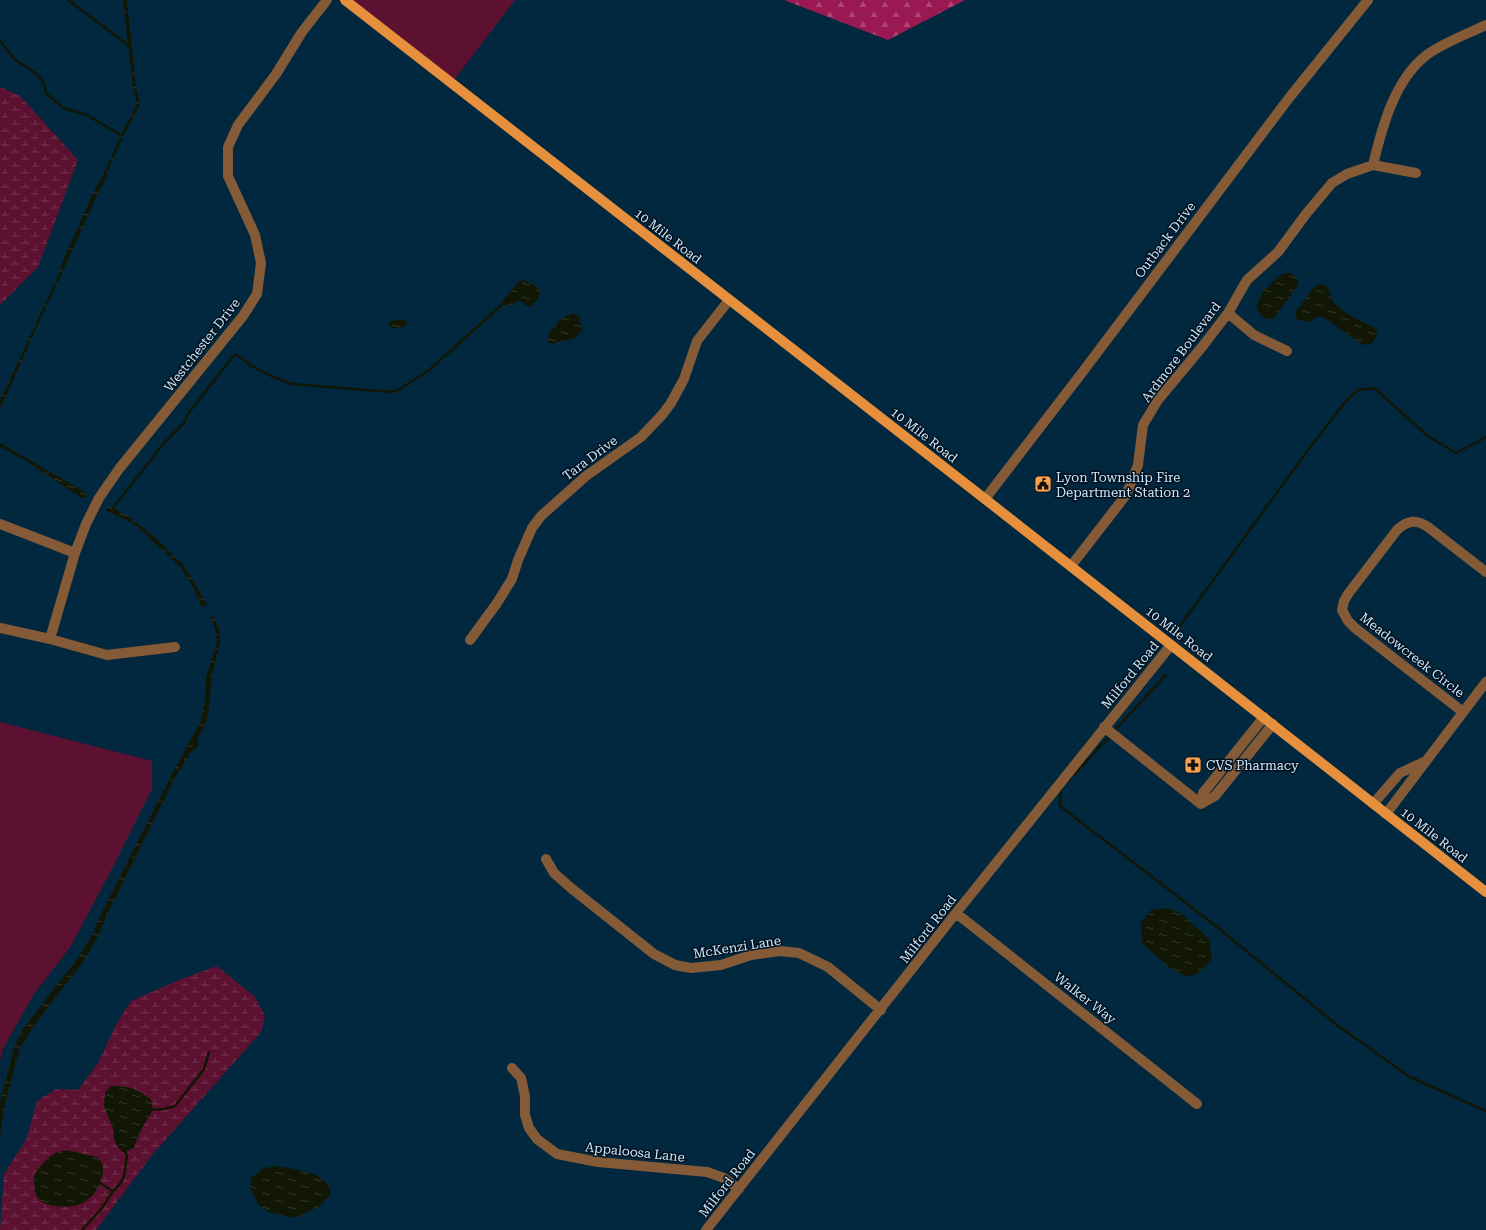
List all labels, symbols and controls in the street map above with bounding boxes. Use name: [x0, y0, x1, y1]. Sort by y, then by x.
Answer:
street label: Outback Drive: [1132, 199, 1198, 281]
street label: 10 Mile Road: [632, 205, 705, 267]
street label: Westchester Drive: [161, 295, 243, 395]
street label: Ardmore Boulevard: [1138, 298, 1224, 405]
street label: 10 Mile Road: [888, 404, 961, 466]
street label: Tara Drive: [560, 433, 620, 483]
place label: Lyon Township Fire Department Station 2: [1056, 470, 1190, 500]
public building icon: Lyon Township Fire Department Station 2: [1033, 474, 1053, 494]
street label: 10 Mile Road: [1143, 603, 1216, 665]
street label: Meadowcreek Circle: [1357, 610, 1467, 700]
street label: Milford Road: [1098, 638, 1162, 712]
pharmacy icon: CVS Pharmacy: [1183, 755, 1203, 775]
place label: CVS Pharmacy: [1206, 758, 1299, 773]
street label: 10 Mile Road: [1398, 804, 1471, 866]
street label: Milford Road: [897, 891, 960, 966]
street label: McKenzi Lane: [692, 933, 782, 961]
street label: Walker Way: [1051, 969, 1119, 1027]
street label: Appaloosa Lane: [584, 1139, 686, 1165]
street label: Milford Road: [696, 1145, 759, 1220]

